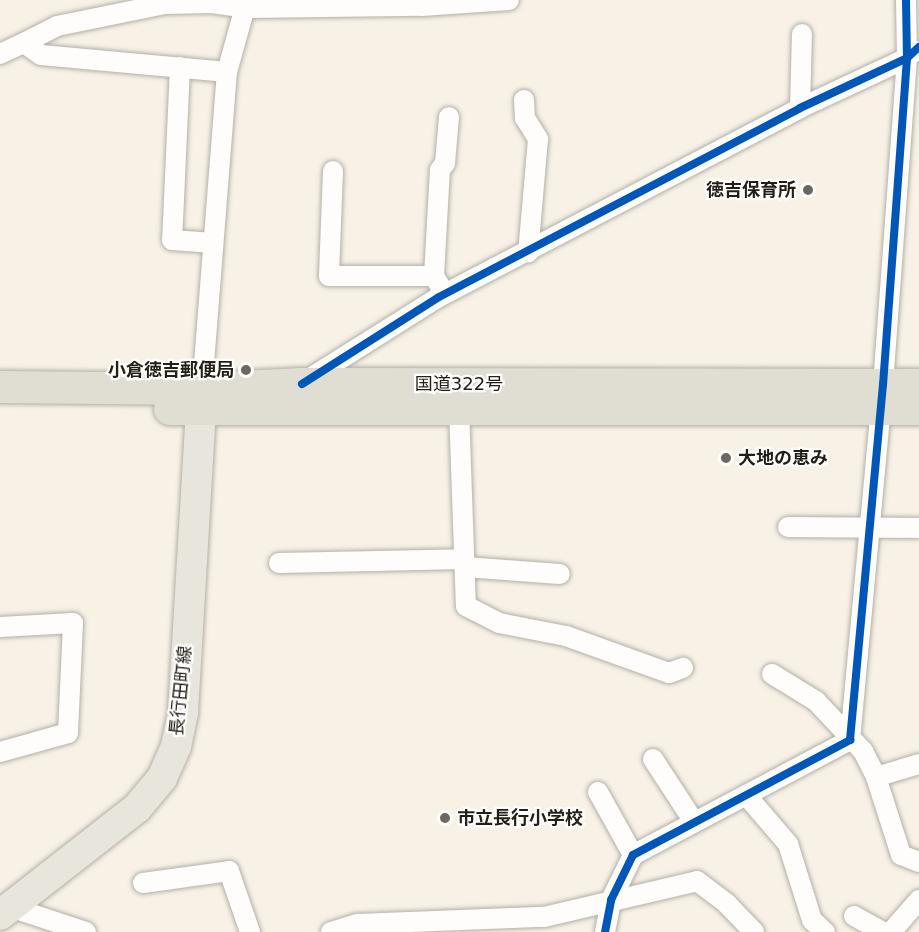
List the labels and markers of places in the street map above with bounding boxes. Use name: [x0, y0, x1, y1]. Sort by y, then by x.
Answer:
place label: 徳吉保育所: [706, 179, 796, 201]
marker: 徳吉保育所: [801, 183, 815, 197]
place label: 小倉徳吉郵便局: [108, 359, 234, 381]
marker: 小倉徳吉郵便局: [239, 363, 253, 377]
place label: 大地の恵み: [738, 447, 828, 469]
marker: 大地の恵み: [719, 451, 733, 465]
place label: 市立長行小学校: [457, 807, 583, 829]
marker: 市立長行小学校: [438, 811, 452, 825]

